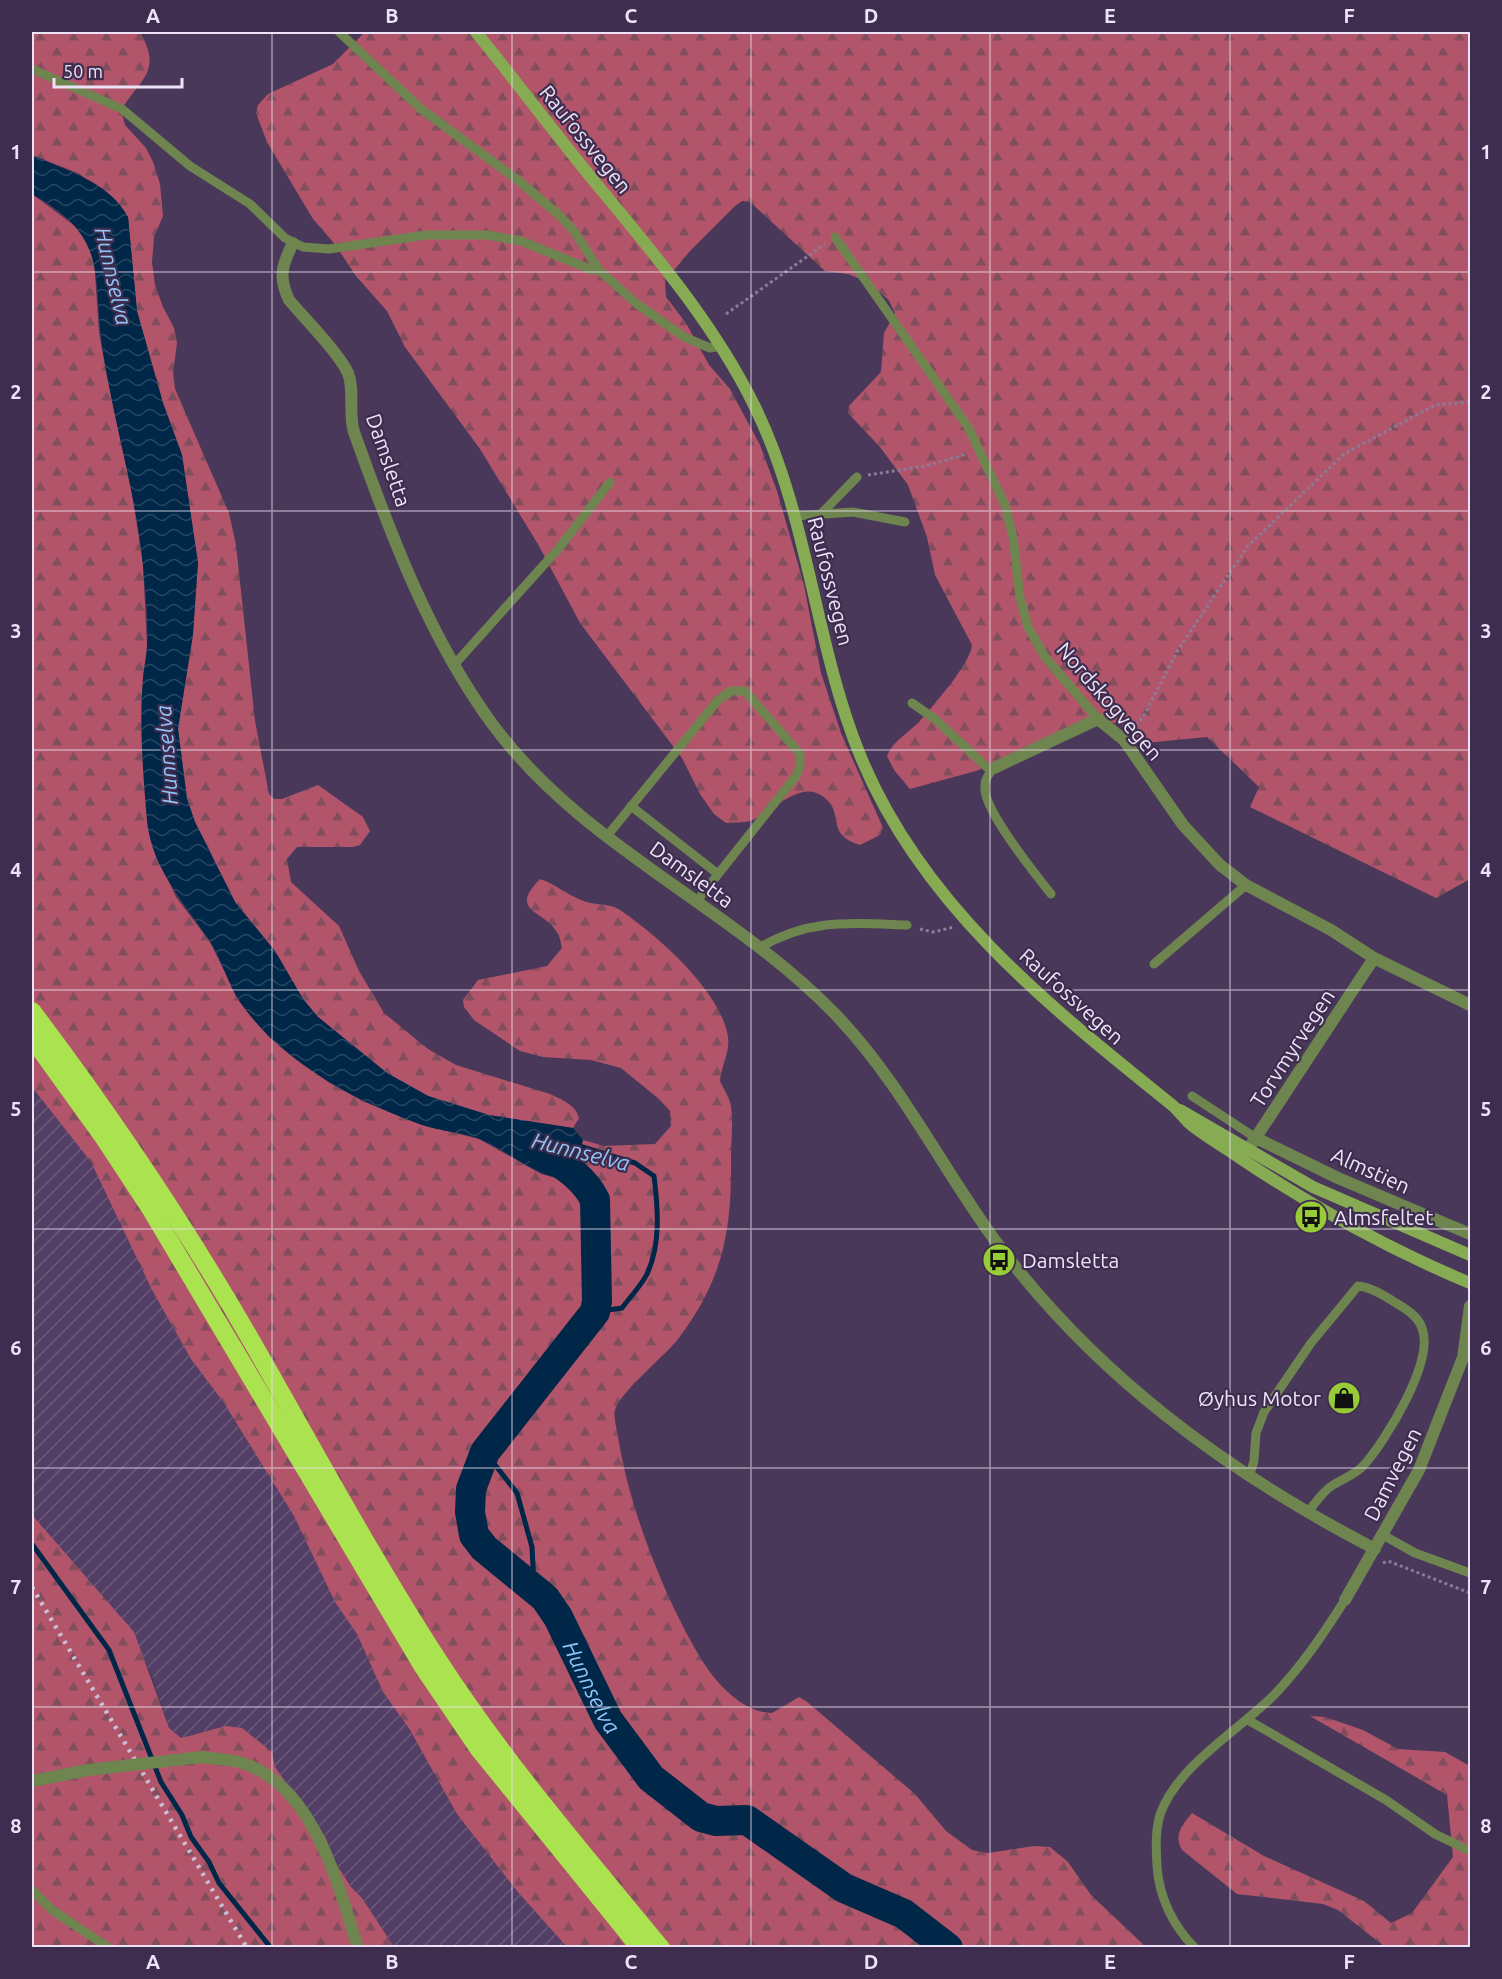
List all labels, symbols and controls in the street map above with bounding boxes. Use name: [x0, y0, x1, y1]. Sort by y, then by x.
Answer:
text: A: [146, 4, 160, 27]
text: B: [385, 4, 399, 27]
text: C: [625, 4, 638, 27]
text: D: [864, 4, 878, 27]
text: E: [1104, 4, 1116, 27]
text: F: [1343, 4, 1355, 27]
scale bar: [54, 51, 182, 89]
text: 50 m: [63, 61, 103, 81]
street label: Raufossvegen: [535, 80, 637, 198]
text: 1: [10, 140, 22, 163]
text: 1: [1480, 140, 1492, 163]
water label: Hunnselva: [91, 225, 137, 328]
text: 2: [10, 380, 22, 403]
text: 2: [1480, 380, 1492, 403]
street label: Damsletta: [362, 410, 416, 510]
street label: Raufossvegen: [803, 514, 859, 648]
text: 3: [10, 619, 22, 642]
text: 3: [1480, 619, 1492, 642]
street label: Nordskogvegen: [1052, 637, 1168, 765]
water label: Hunnselva: [150, 704, 182, 806]
street label: Damsletta: [646, 836, 738, 912]
text: 4: [10, 858, 22, 881]
text: 4: [1480, 858, 1492, 881]
street label: Raufossvegen: [1015, 943, 1129, 1049]
street label: Torvmyrvegen: [1245, 985, 1339, 1111]
text: 5: [10, 1097, 22, 1120]
text: 5: [1480, 1097, 1492, 1120]
water label: Hunnselva: [530, 1127, 633, 1175]
street label: Almstien: [1328, 1142, 1414, 1198]
bus stop icon: Almsfeltet: [1293, 1199, 1329, 1235]
place label: Almsfeltet: [1334, 1205, 1434, 1229]
bus stop icon: Damsletta: [981, 1242, 1017, 1278]
place label: Damsletta: [1022, 1248, 1119, 1272]
text: 6: [10, 1336, 22, 1359]
text: 6: [1480, 1336, 1492, 1359]
shop icon: Øyhus Motor: [1326, 1380, 1362, 1416]
place label: Øyhus Motor: [1198, 1386, 1321, 1410]
street label: Damvegen: [1358, 1423, 1426, 1525]
text: 7: [10, 1575, 22, 1598]
text: 7: [1480, 1575, 1492, 1598]
water label: Hunnselva: [559, 1636, 626, 1738]
text: 8: [10, 1814, 22, 1837]
text: 8: [1480, 1814, 1492, 1837]
text: A: [146, 1950, 160, 1973]
text: B: [385, 1950, 399, 1973]
text: C: [625, 1950, 638, 1973]
text: D: [864, 1950, 878, 1973]
text: E: [1104, 1950, 1116, 1973]
text: F: [1343, 1950, 1355, 1973]

